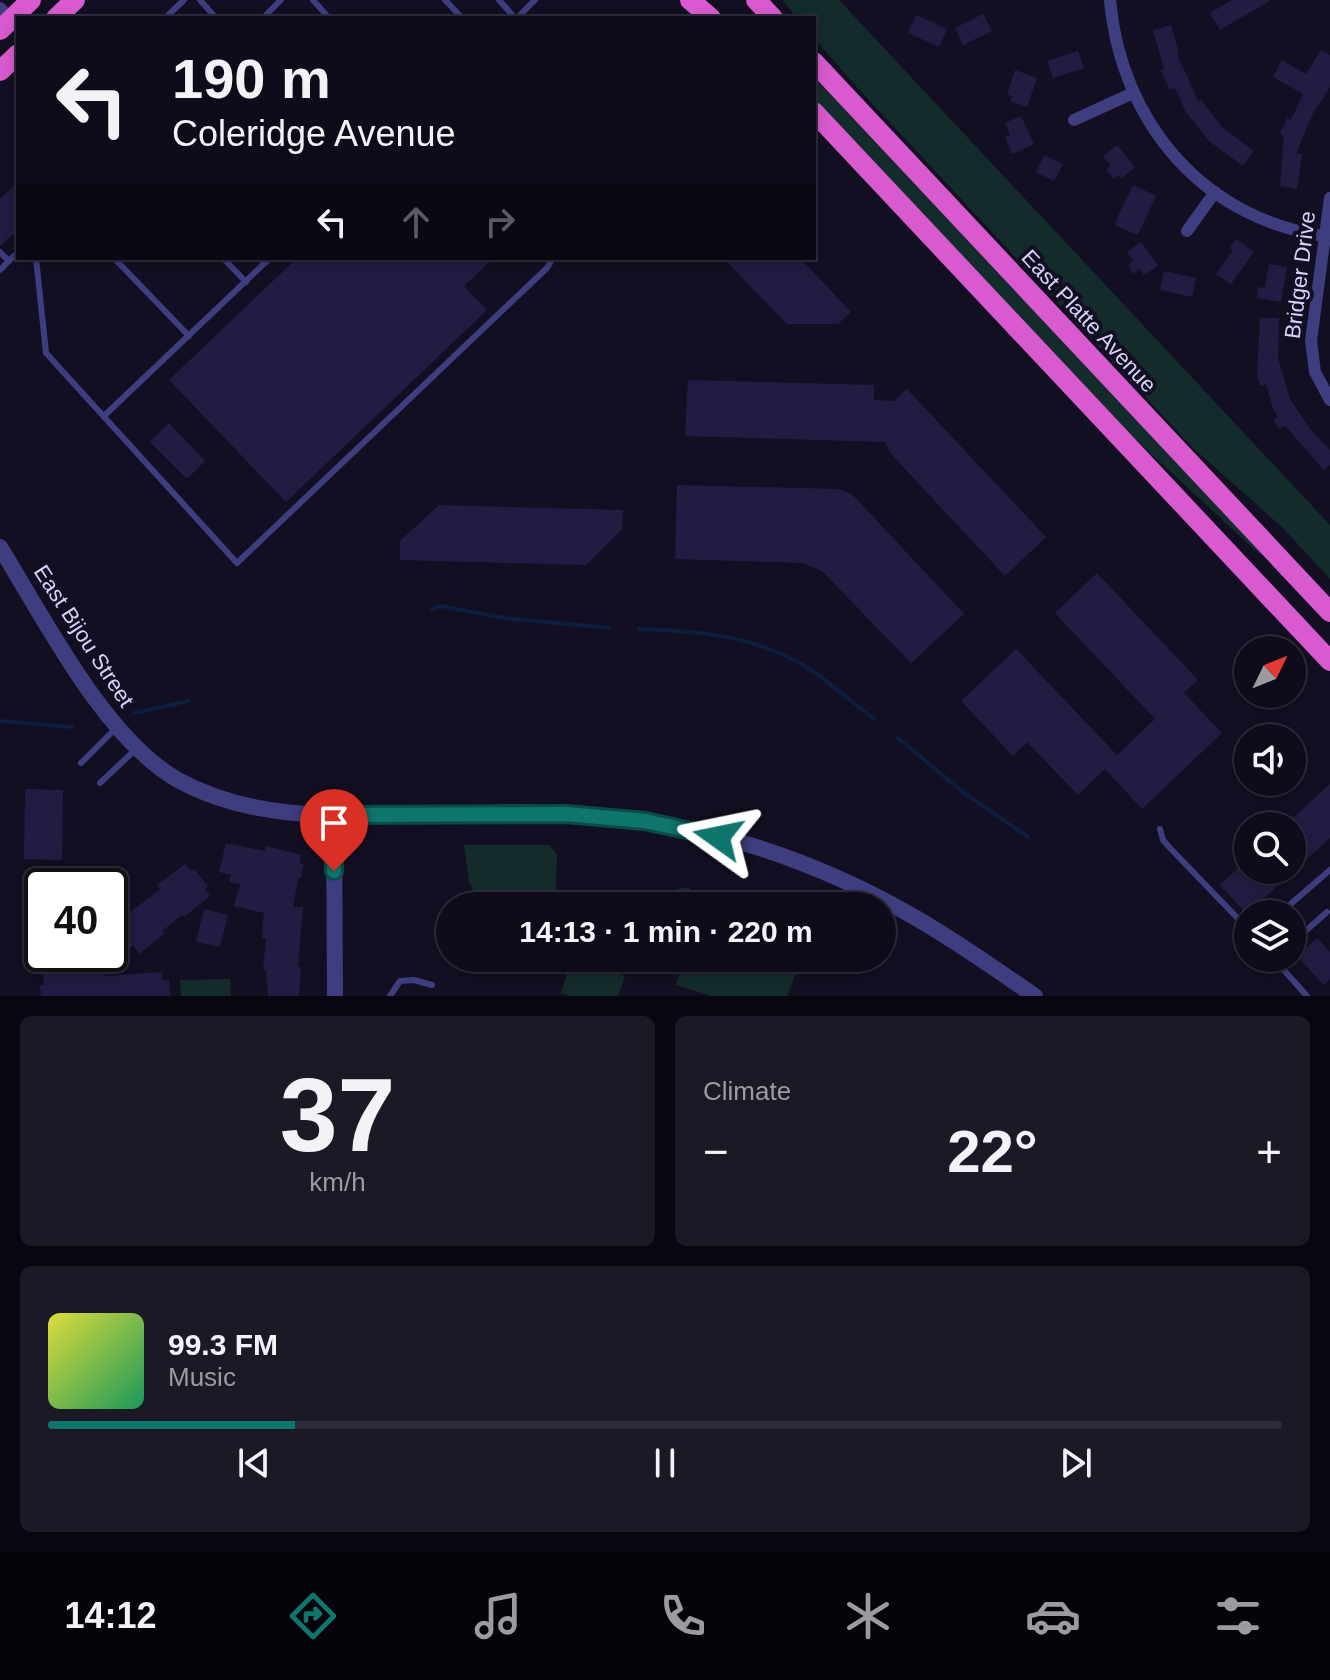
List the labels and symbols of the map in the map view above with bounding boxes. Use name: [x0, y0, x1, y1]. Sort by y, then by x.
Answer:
street label: Bridger Drive: [1280, 210, 1320, 340]
street label: East Platte Avenue: [1017, 245, 1161, 397]
street label: East Bijou Street: [29, 560, 139, 712]
north arrow: [1234, 636, 1306, 708]
pin: [300, 789, 368, 871]
position arrow: [676, 795, 760, 879]
speed limit sign: 40: [24, 868, 128, 972]

